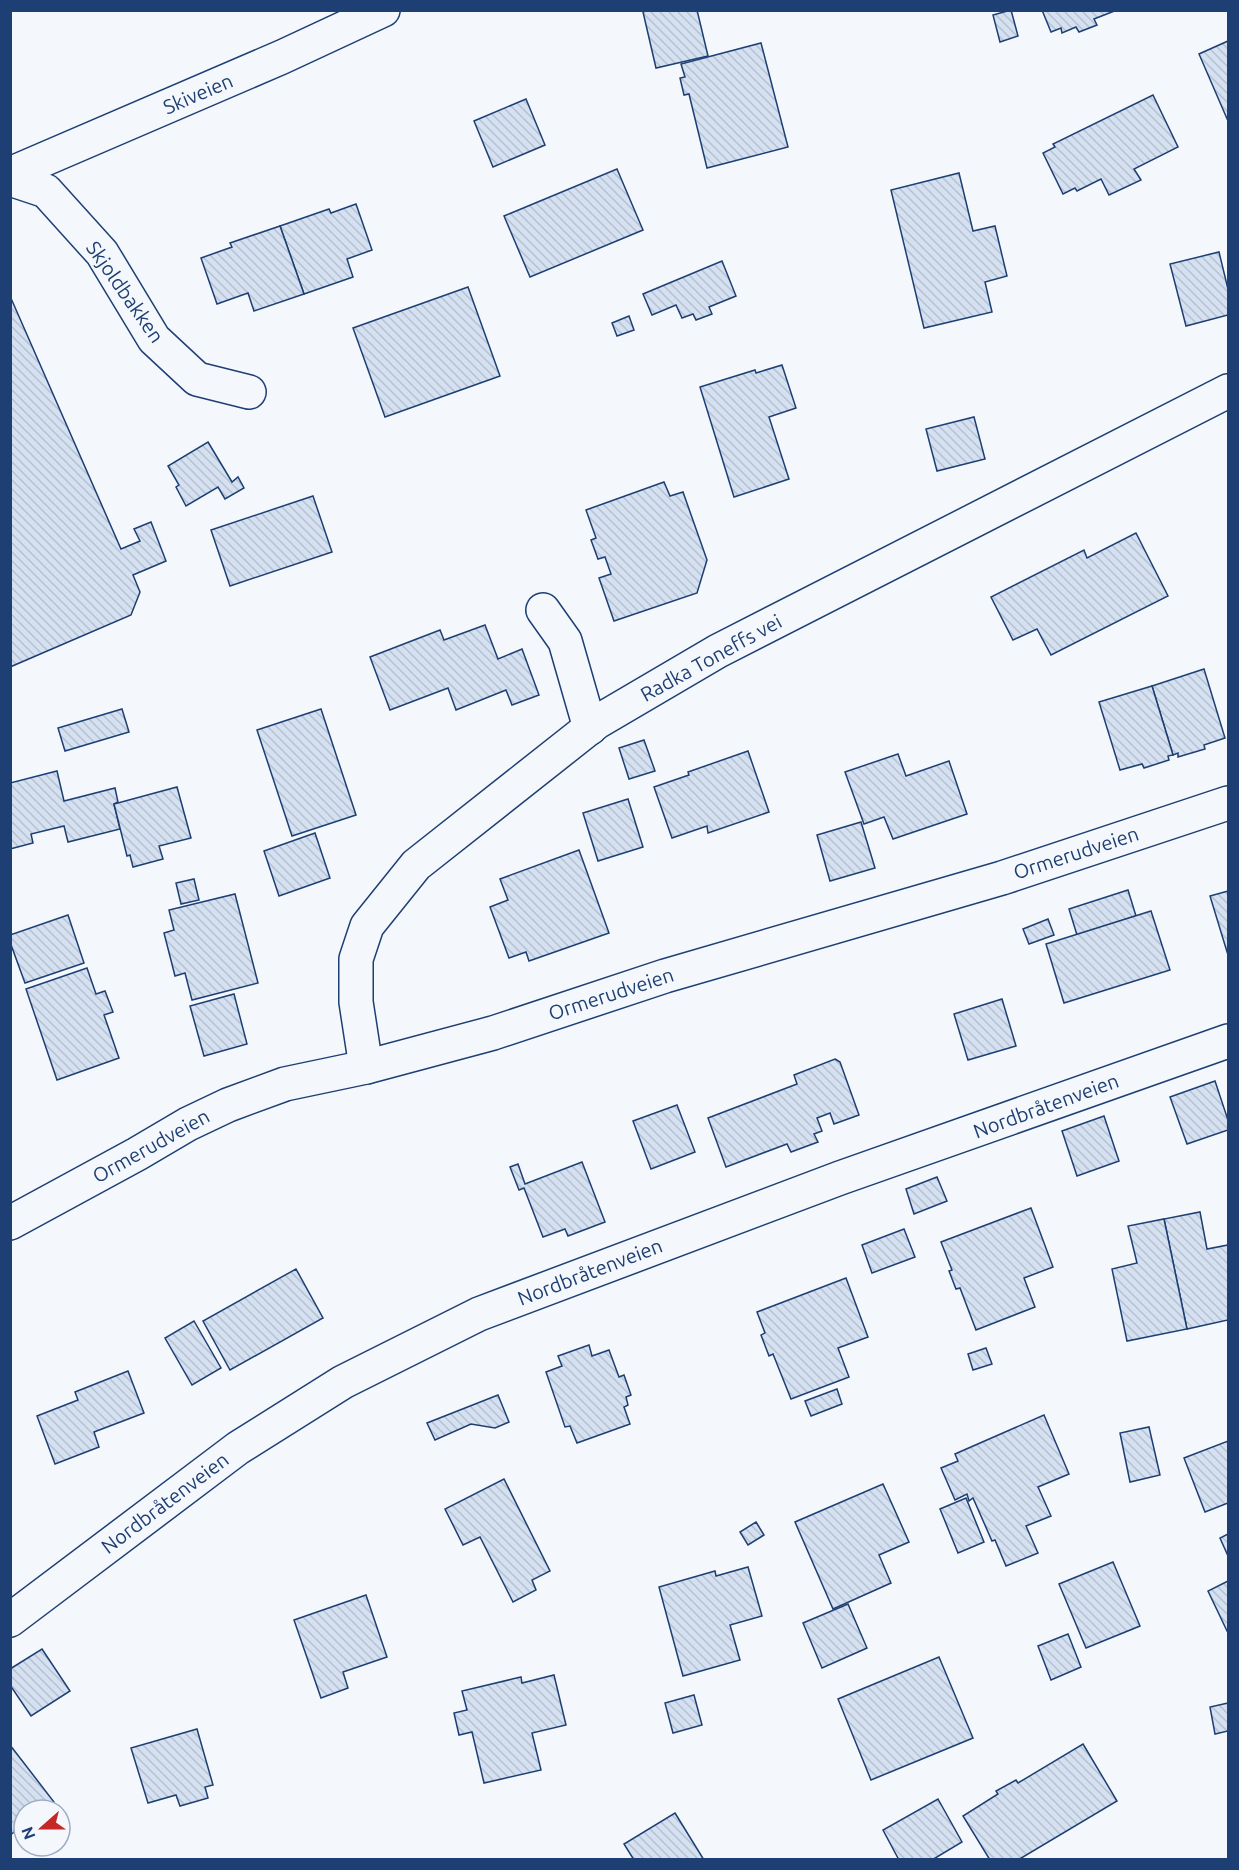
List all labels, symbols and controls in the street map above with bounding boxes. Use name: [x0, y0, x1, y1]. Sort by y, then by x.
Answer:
street label: Skiveien: [159, 69, 236, 118]
street label: Skjoldbakken: [82, 237, 169, 347]
street label: Radka Toneffs vei: [636, 609, 785, 706]
street label: Ormerudveien: [1010, 821, 1141, 884]
street label: Ormerudveien: [545, 962, 676, 1025]
street label: Nordbråtenveien: [970, 1069, 1122, 1143]
street label: Ormerudveien: [88, 1104, 213, 1187]
street label: Nordbråtenveien: [514, 1233, 665, 1310]
street label: Nordbråtenveien: [97, 1447, 233, 1558]
north arrow: [12, 1798, 72, 1858]
text: N: [17, 1825, 39, 1842]

